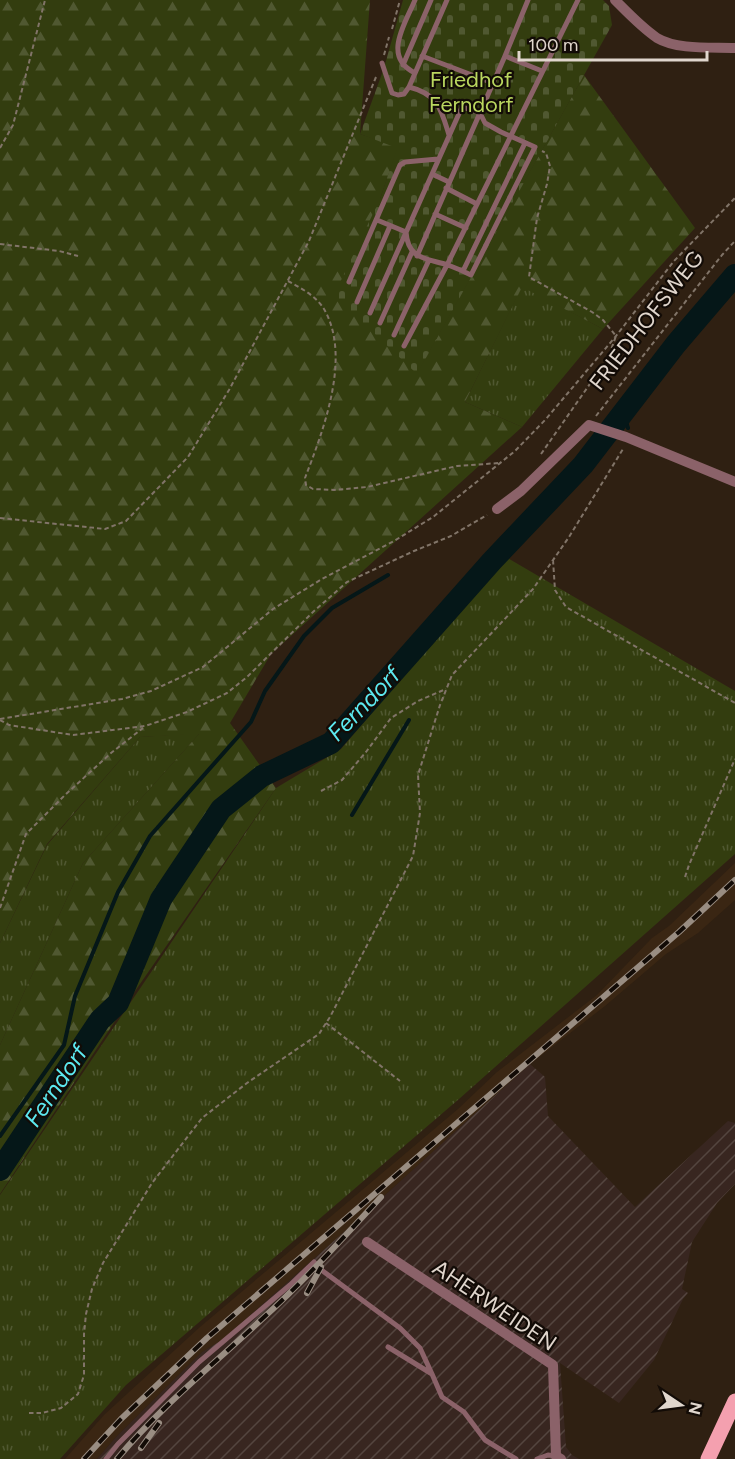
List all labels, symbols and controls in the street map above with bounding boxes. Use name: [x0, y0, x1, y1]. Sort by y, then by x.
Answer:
scale bar: [519, 24, 706, 62]
text: 100 m: [528, 34, 578, 56]
park label: Friedhof Ferndorf: [429, 66, 514, 118]
street label: FRIEDHOFSWEG: [583, 245, 709, 396]
water label: Ferndorf: [321, 659, 408, 747]
water label: Ferndorf: [18, 1037, 95, 1132]
street label: AHERWEIDEN: [428, 1254, 562, 1357]
north arrow: [651, 1375, 711, 1435]
text: N: [684, 1400, 706, 1416]

